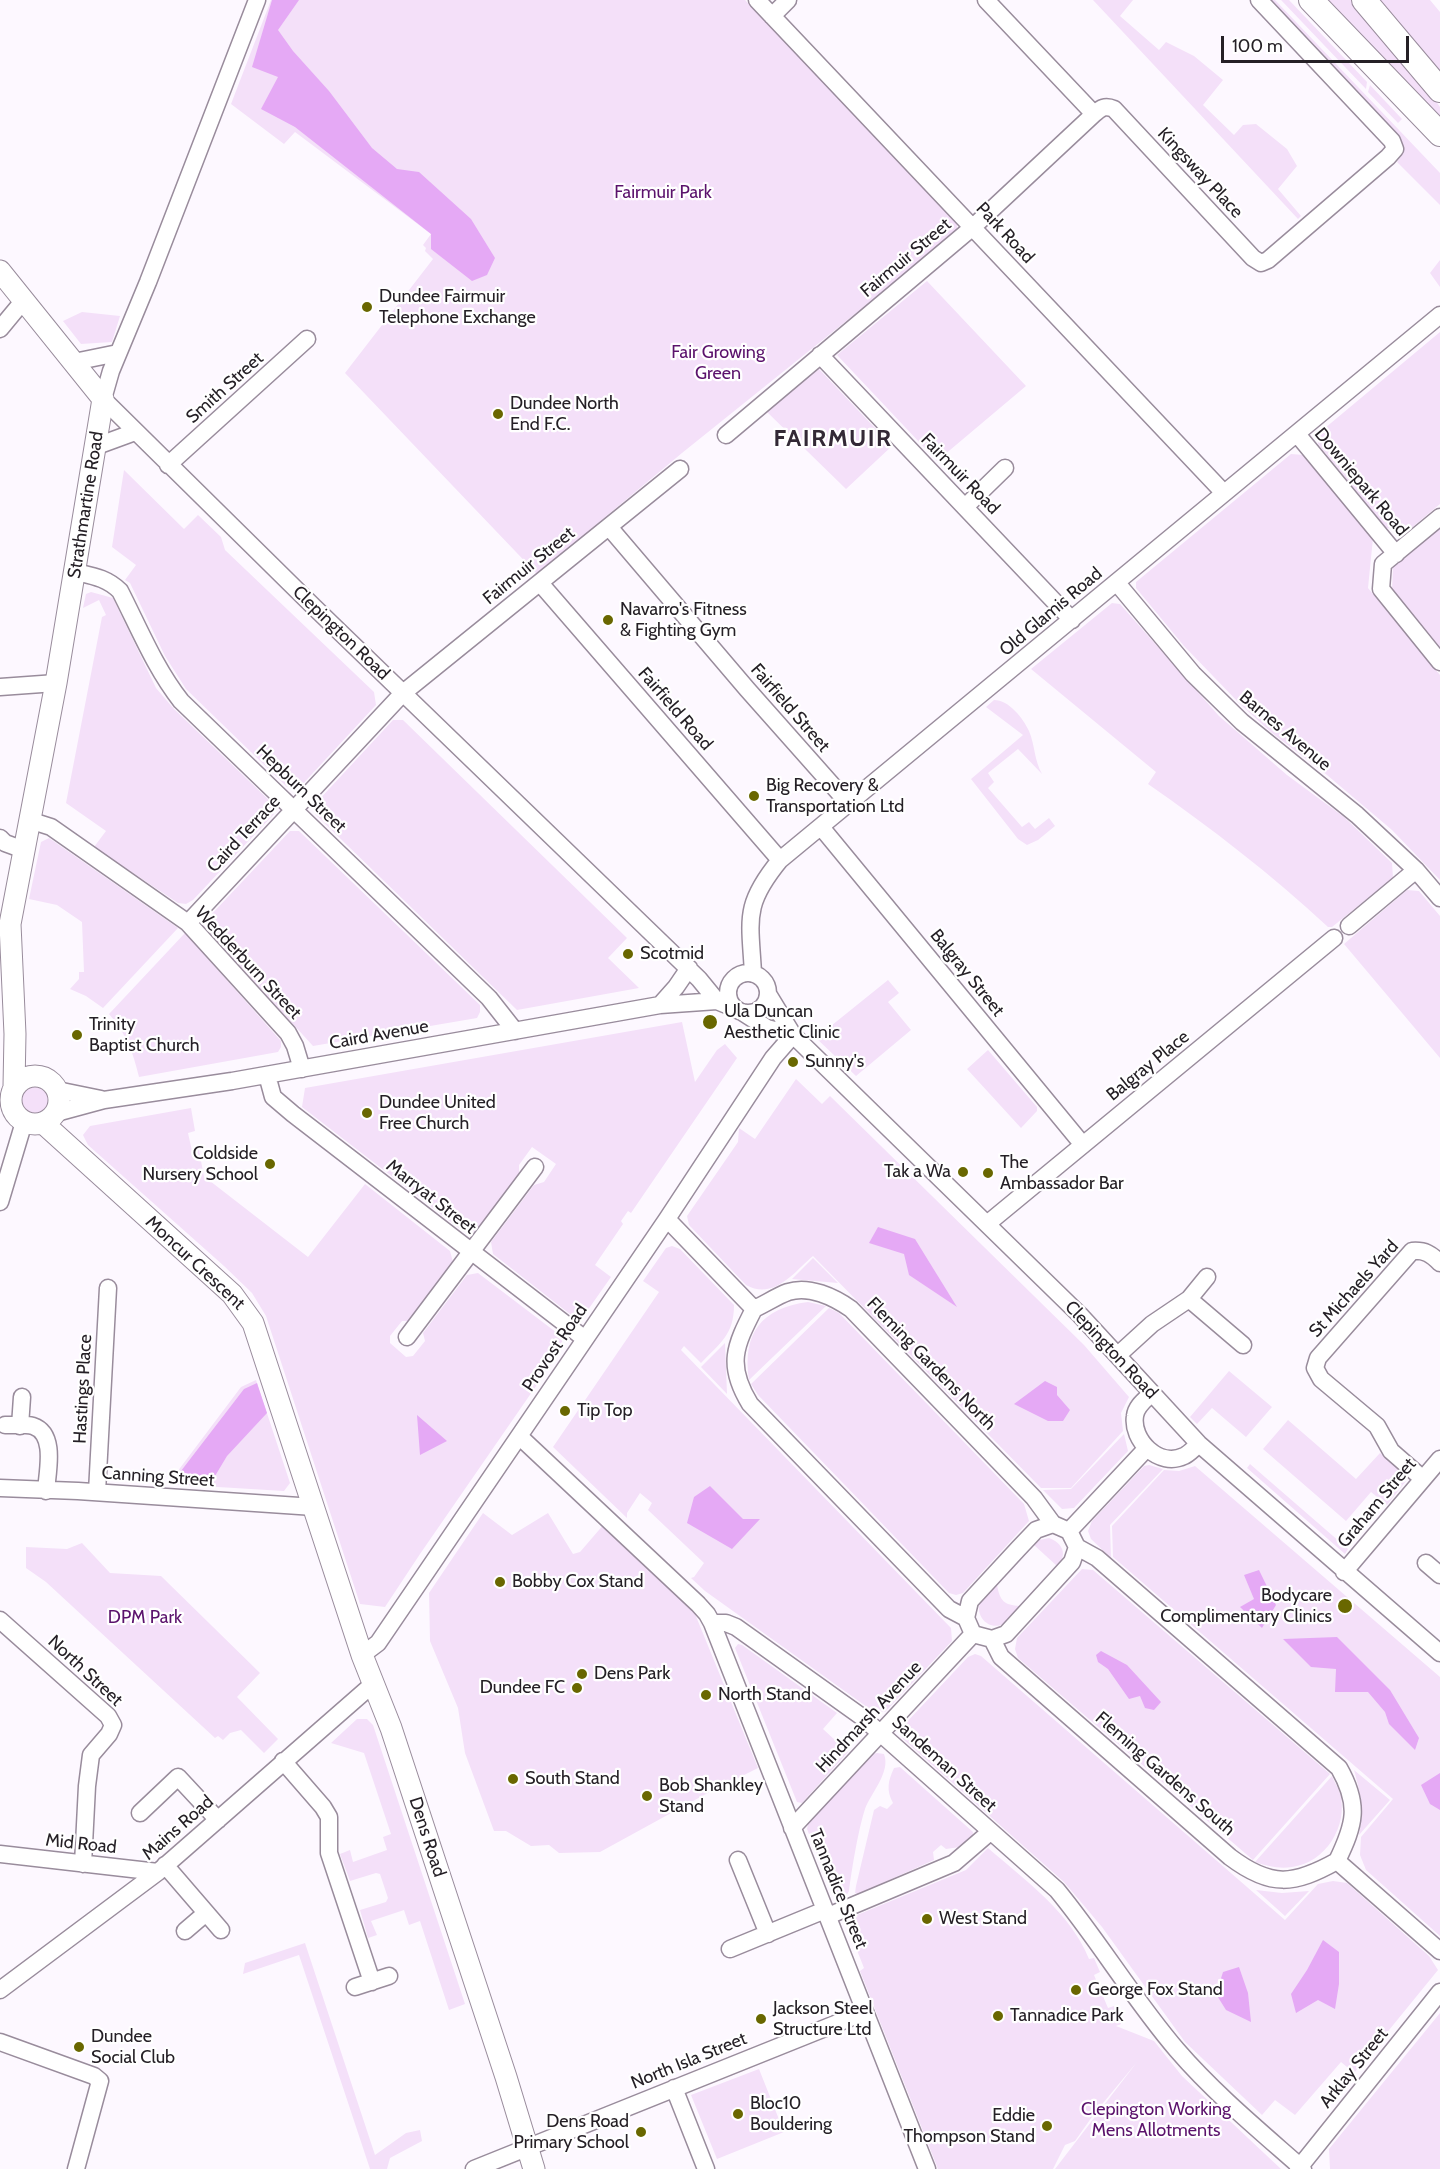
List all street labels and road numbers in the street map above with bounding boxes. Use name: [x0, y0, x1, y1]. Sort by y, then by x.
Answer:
street label: Kingsway Place: [1153, 123, 1247, 223]
street label: Park Road: [971, 198, 1039, 268]
street label: Fairmuir Street: [856, 214, 956, 302]
street label: Smith Street: [182, 348, 268, 428]
street label: Downiepark Road: [1310, 424, 1412, 540]
street label: Fairmuir Road: [916, 429, 1004, 519]
street label: Strathmartine Road: [64, 430, 108, 580]
street label: Fairmuir Street: [479, 523, 579, 609]
street label: Old Glamis Road: [995, 563, 1107, 661]
street label: Clepington Road: [288, 581, 394, 685]
street label: Fairfield Street: [746, 659, 834, 757]
street label: Fairfield Road: [633, 663, 717, 755]
street label: Barnes Avenue: [1235, 686, 1335, 776]
street label: Hepburn Street: [251, 741, 351, 837]
street label: Caird Terrace: [203, 791, 285, 877]
street label: Wedderburn Street: [190, 902, 306, 1024]
street label: Balgray Street: [925, 925, 1009, 1021]
street label: Caird Avenue: [328, 1016, 430, 1054]
street label: Balgray Place: [1102, 1026, 1194, 1106]
street label: Marryat Street: [382, 1155, 480, 1239]
street label: Moncur Crescent: [141, 1211, 249, 1315]
street label: St Michaels Yard: [1305, 1236, 1403, 1342]
street label: Fleming Gardens North: [862, 1293, 1000, 1435]
street label: Clepington Road: [1060, 1296, 1162, 1404]
street label: Provost Road: [518, 1300, 592, 1396]
street label: Hastings Place: [69, 1334, 97, 1444]
street label: Graham Street: [1333, 1454, 1421, 1552]
street label: Canning Street: [101, 1462, 215, 1492]
street label: North Street: [43, 1631, 127, 1711]
street label: Hindmarsh Avenue: [812, 1657, 926, 1777]
street label: Fleming Gardens South: [1091, 1707, 1239, 1841]
street label: Sandeman Street: [887, 1711, 1001, 1817]
street label: Mains Road: [138, 1791, 218, 1865]
street label: Dens Road: [404, 1794, 450, 1880]
street label: Tannadice Street: [804, 1826, 872, 1952]
street label: Mid Road: [44, 1830, 118, 1858]
street label: Arklay Street: [1315, 2024, 1393, 2112]
street label: North Isla Street: [628, 2028, 750, 2094]

